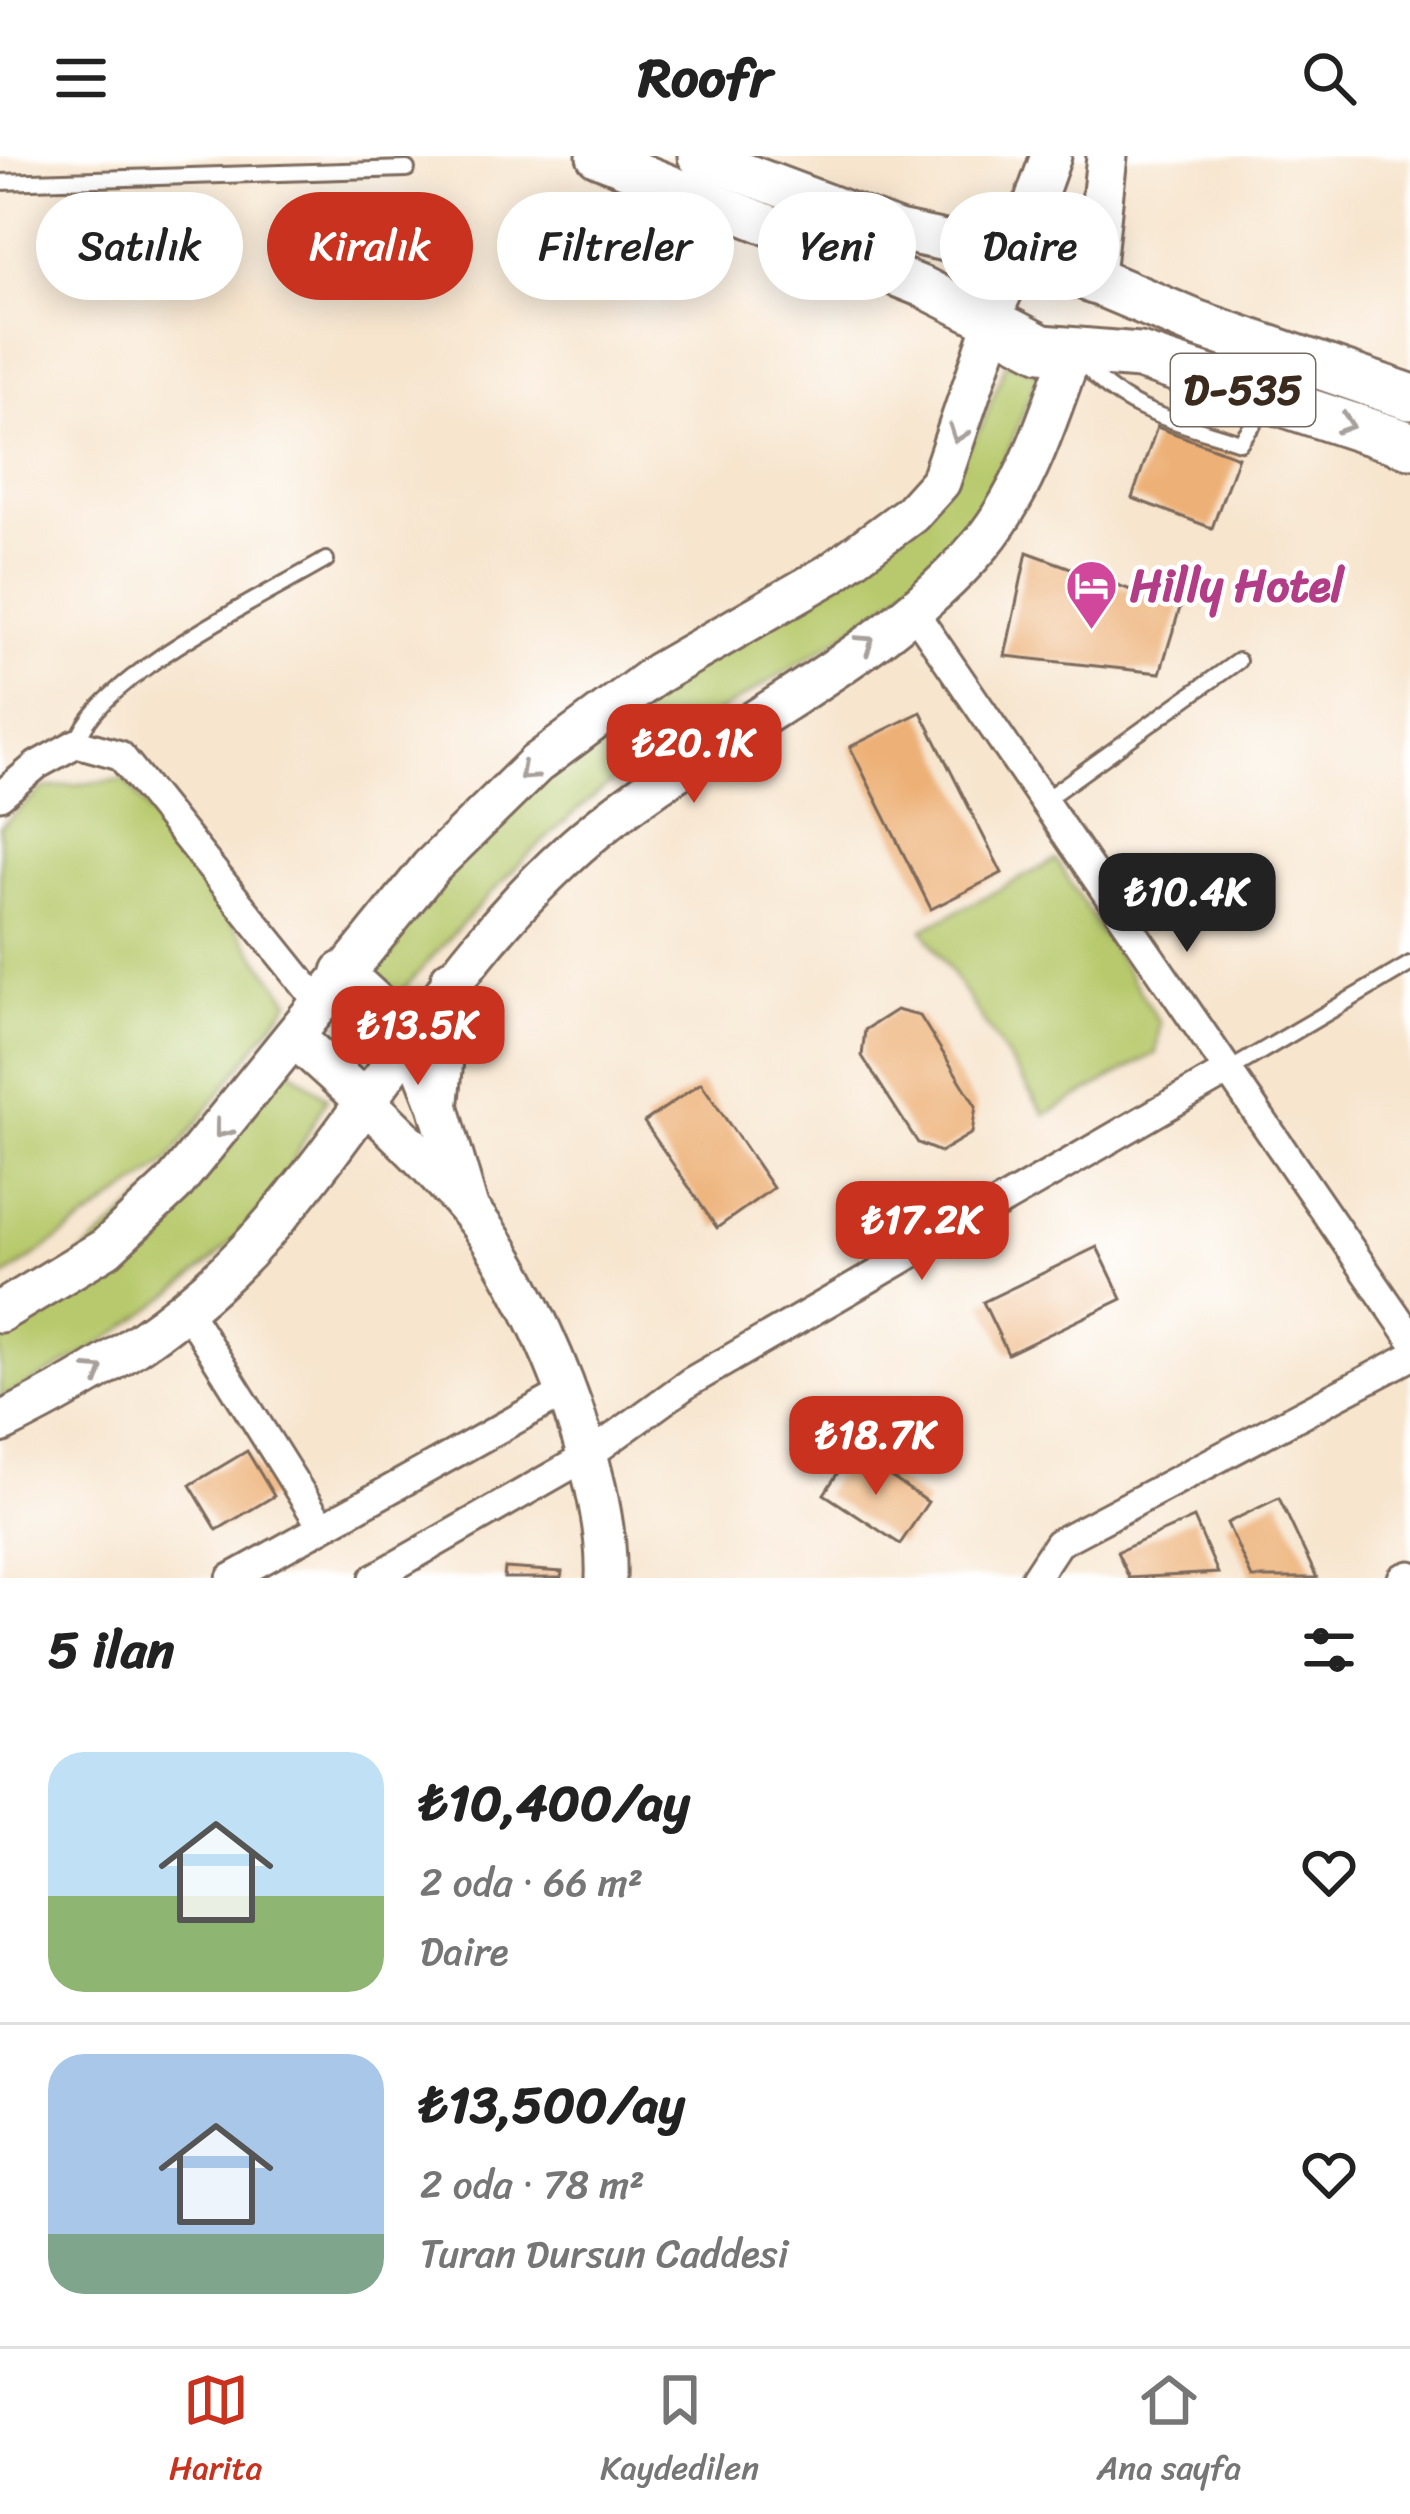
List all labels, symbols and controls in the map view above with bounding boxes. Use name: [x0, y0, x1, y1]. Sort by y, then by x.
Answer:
text: Roofr: [638, 30, 772, 126]
icon: menu: [48, 45, 114, 111]
icon: search: [1296, 45, 1362, 111]
chip: Satılık: [36, 192, 243, 300]
chip: Kiralık: [267, 192, 473, 300]
chip: Filtreler: [497, 192, 734, 300]
chip: Yeni: [758, 192, 916, 300]
chip: Daire: [940, 192, 1119, 300]
road number: D-535: [1171, 354, 1315, 426]
one-way arrow: [1335, 409, 1356, 434]
one-way arrow: [947, 423, 972, 444]
place label: Hilly Hotel: [1130, 546, 1346, 626]
hotel icon: Hilly Hotel: [1063, 558, 1119, 632]
one-way arrow: [852, 635, 874, 657]
pin: ₺20.1K: [596, 704, 792, 806]
text: ₺20.1K: [634, 708, 754, 777]
one-way arrow: [520, 759, 541, 780]
pin: ₺10.4K: [1089, 853, 1285, 955]
text: ₺10.4K: [1126, 857, 1248, 926]
pin: ₺13.5K: [320, 986, 516, 1088]
text: ₺13.5K: [359, 990, 478, 1059]
one-way arrow: [215, 1116, 237, 1138]
pin: ₺17.2K: [824, 1181, 1020, 1283]
text: ₺17.2K: [863, 1185, 981, 1254]
one-way arrow: [83, 1364, 105, 1386]
pin: ₺18.7K: [778, 1396, 974, 1498]
text: ₺18.7K: [816, 1400, 936, 1469]
text: 5 ilan: [48, 1605, 174, 1695]
icon: filters: [1296, 1617, 1362, 1683]
text: ₺10,400/ay: [420, 1758, 690, 1848]
icon: home: [144, 1800, 288, 1944]
icon: heart: [1296, 1839, 1362, 1905]
text: 2 oda · 66 m²: [420, 1848, 643, 1917]
text: Daire: [420, 1917, 508, 1986]
text: ₺13,500/ay: [420, 2060, 685, 2150]
icon: home: [144, 2102, 288, 2246]
icon: heart: [1296, 2141, 1362, 2207]
text: 2 oda · 78 m²: [420, 2150, 645, 2219]
text: Turan Dursun Caddesi: [420, 2219, 789, 2288]
tab: Harita: [169, 2367, 262, 2497]
tab: Kaydedilen: [600, 2367, 759, 2497]
tab: Ana sayfa: [1097, 2367, 1241, 2497]

